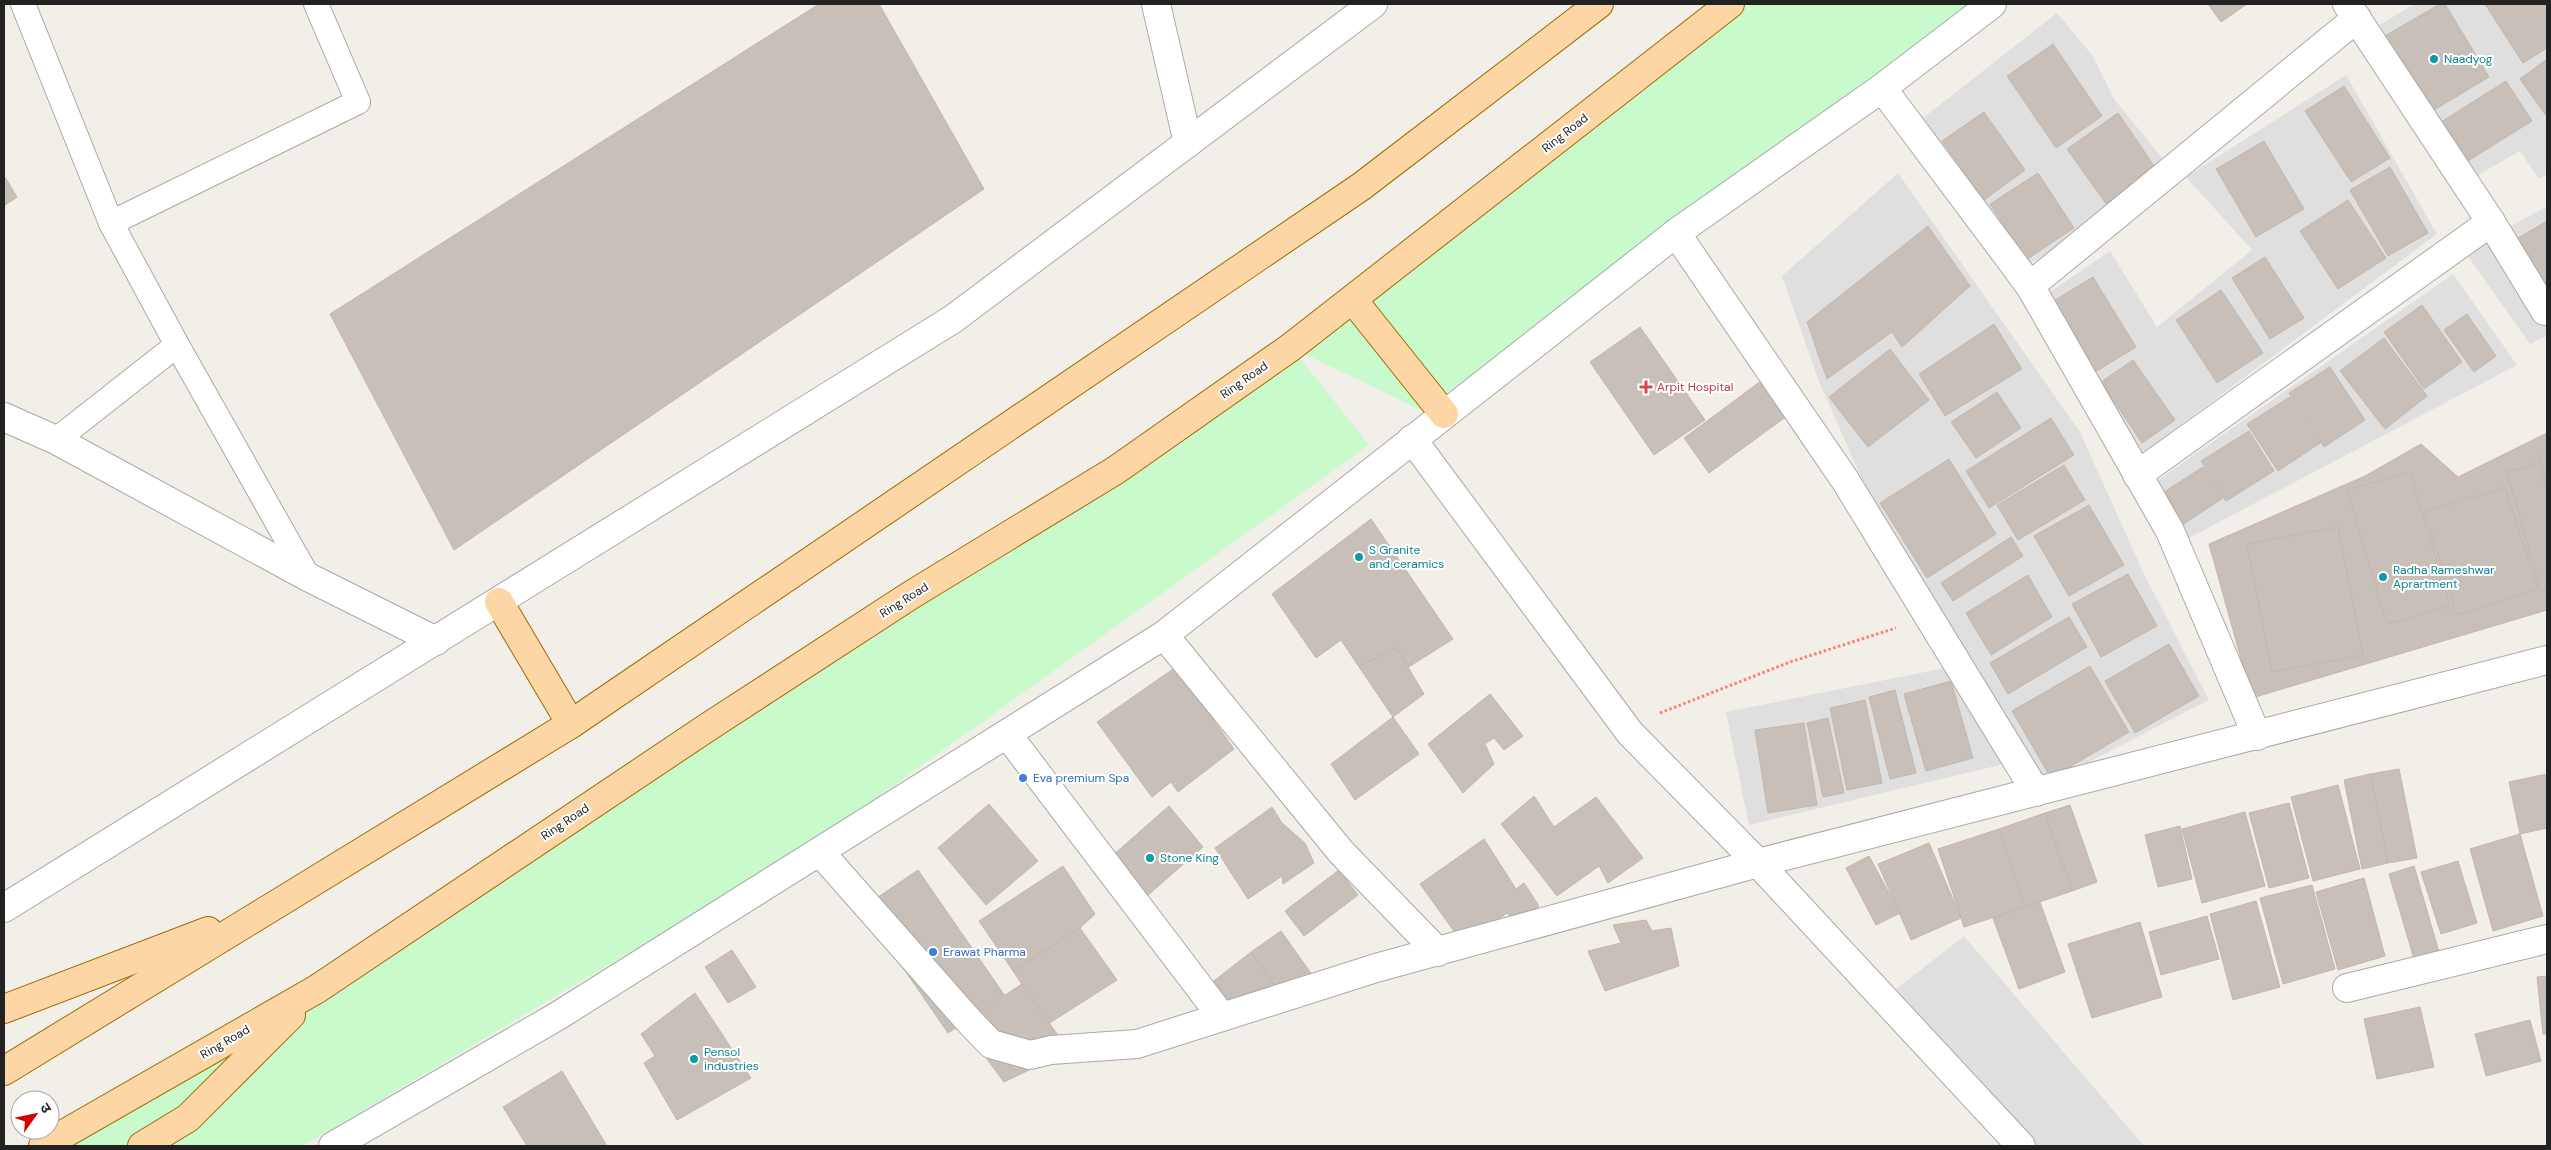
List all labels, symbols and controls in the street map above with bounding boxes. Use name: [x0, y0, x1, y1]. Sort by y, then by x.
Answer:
place label: Naadyog: [2444, 51, 2493, 67]
marker: Naadyog: [2428, 53, 2440, 65]
street label: Ring Road: [1539, 110, 1591, 156]
street label: Ring Road: [1217, 358, 1271, 402]
place label: Arpit Hospital: [1657, 379, 1733, 395]
marker: Arpit Hospital: [1639, 380, 1653, 394]
place label: S Granite and ceramics: [1369, 542, 1444, 572]
marker: S Granite and ceramics: [1353, 551, 1365, 563]
place label: Radha Rameshwar Aprartment: [2393, 562, 2495, 592]
marker: Radha Rameshwar Aprartment: [2377, 571, 2389, 583]
street label: Ring Road: [877, 579, 931, 621]
place label: Eva premium Spa: [1033, 770, 1129, 786]
marker: Eva premium Spa: [1017, 772, 1029, 784]
street label: Ring Road: [538, 800, 592, 844]
place label: Stone King: [1160, 850, 1219, 866]
marker: Stone King: [1144, 852, 1156, 864]
place label: Erawat Pharma: [943, 944, 1026, 960]
marker: Erawat Pharma: [927, 946, 939, 958]
street label: Ring Road: [197, 1021, 253, 1063]
place label: Pensol industries: [704, 1044, 759, 1074]
marker: Pensol industries: [688, 1053, 700, 1065]
north arrow: [10, 1090, 60, 1140]
text: उ: [36, 1100, 56, 1117]

